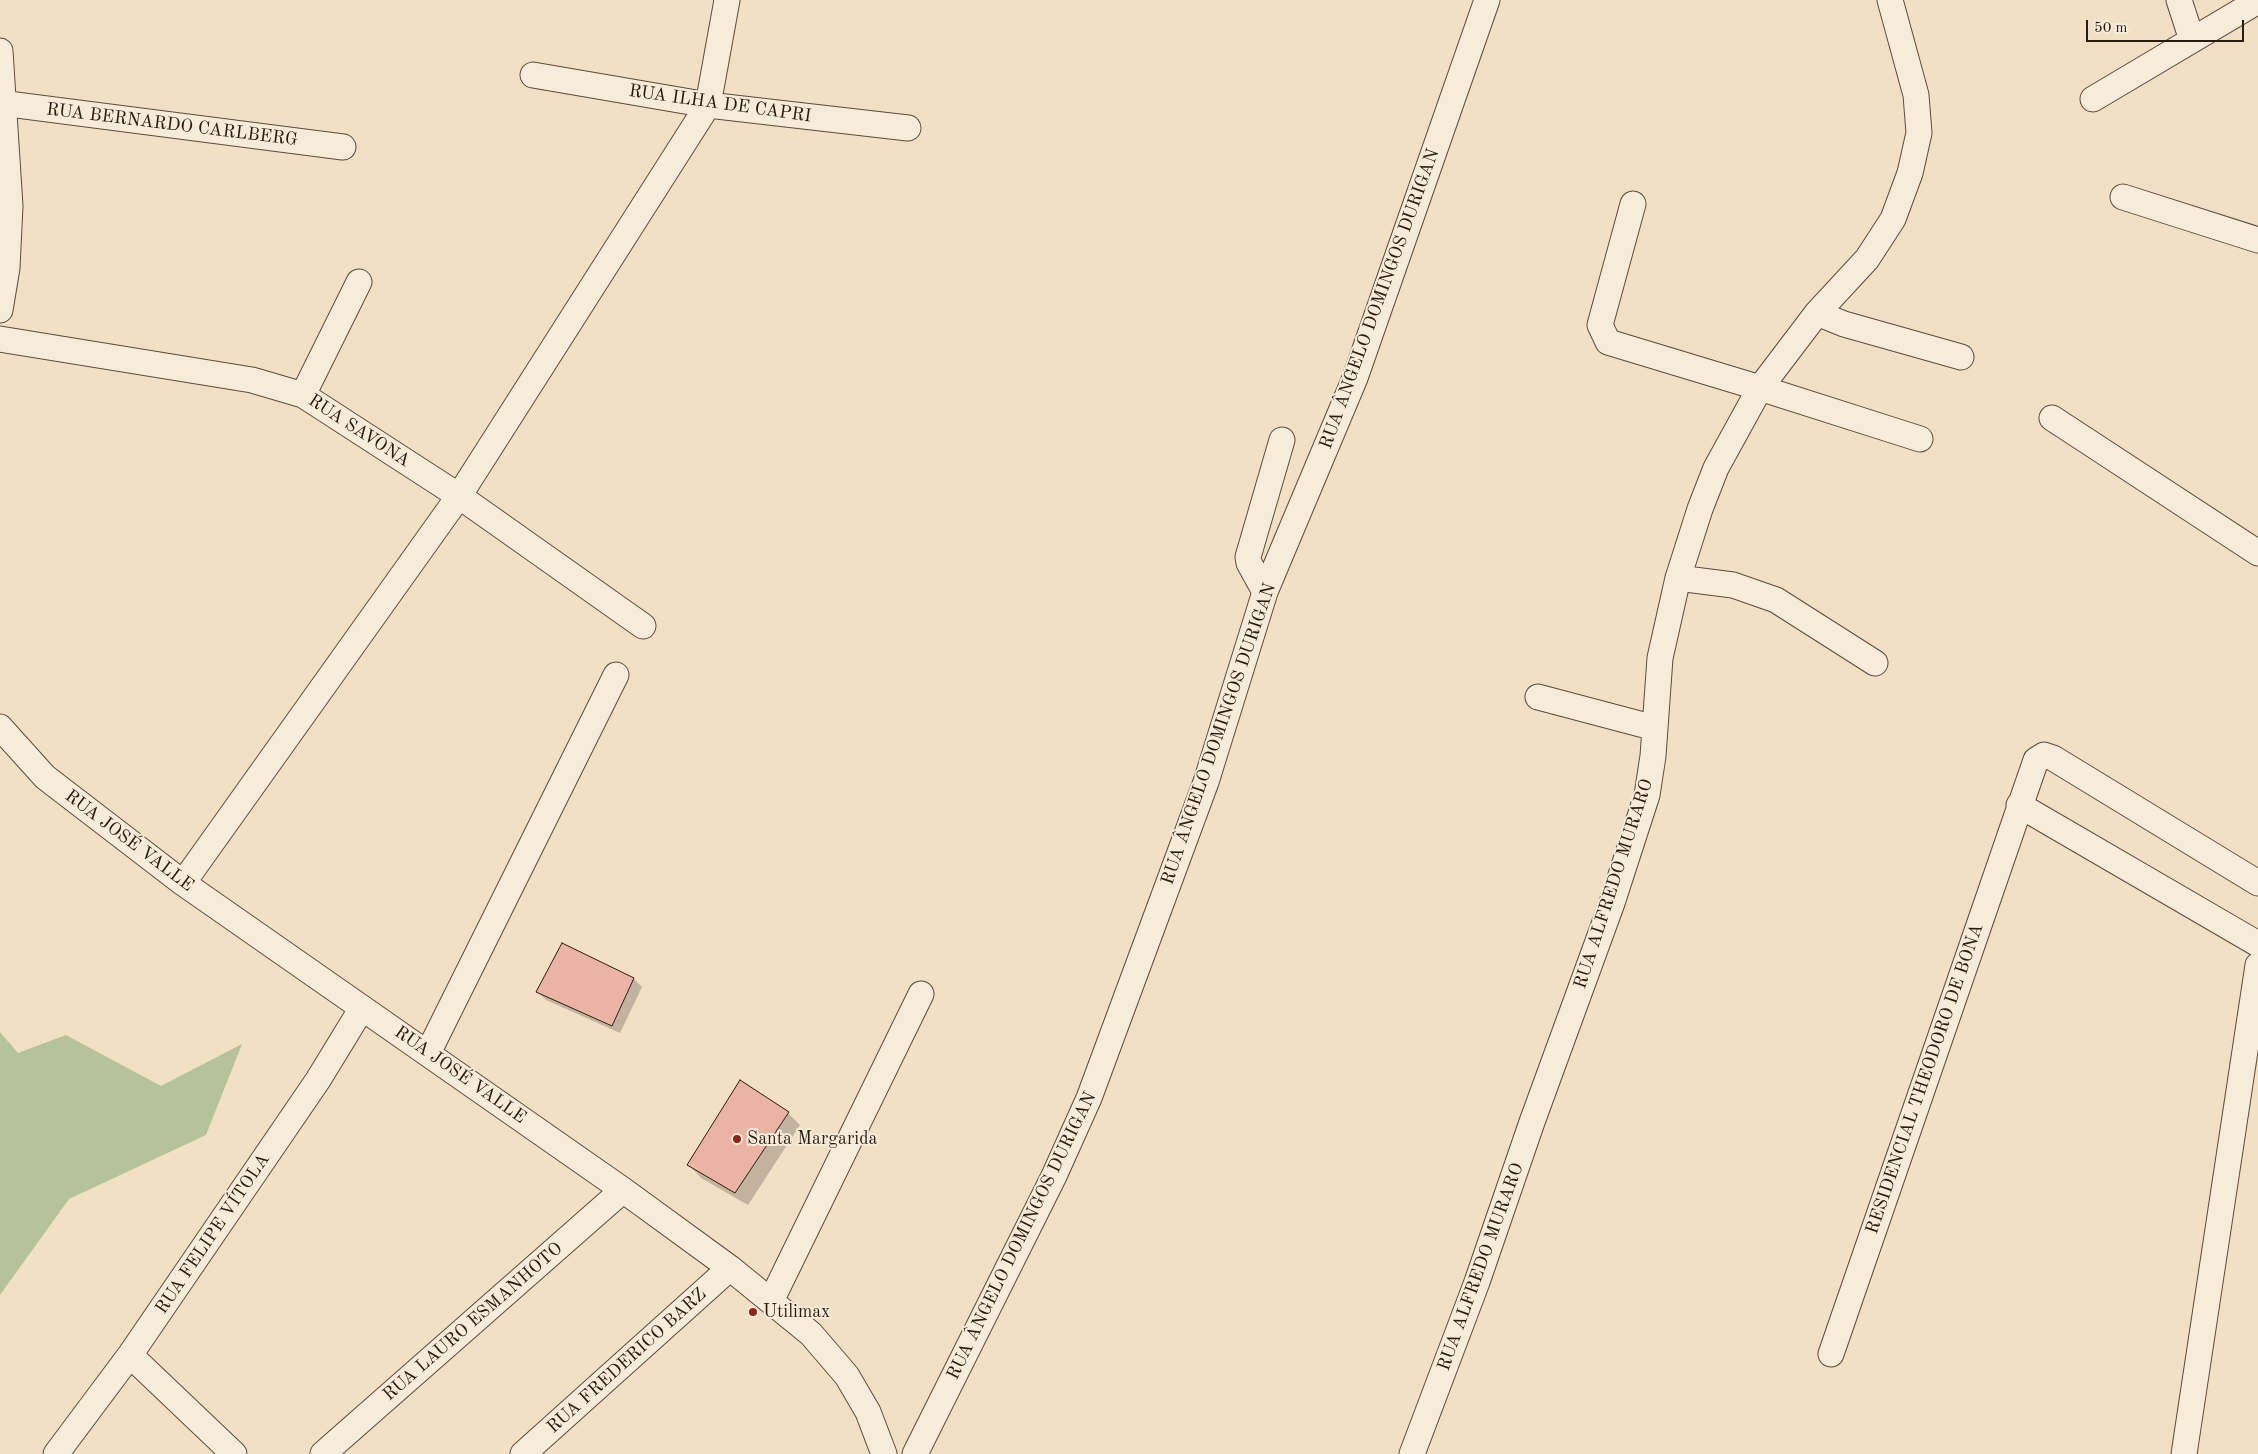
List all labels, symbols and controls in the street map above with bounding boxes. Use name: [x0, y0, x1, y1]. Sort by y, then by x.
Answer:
scale bar: [2088, 10, 2246, 42]
text: 50 m: [2094, 21, 2128, 36]
street label: RUA ILHA DE CAPRI: [627, 80, 813, 128]
street label: RUA BERNARDO CARLBERG: [45, 99, 299, 151]
street label: RUA ÂNGELO DOMINGOS DURIGAN: [1316, 146, 1444, 452]
street label: RUA SAVONA: [304, 390, 414, 472]
street label: RUA ÂNGELO DOMINGOS DURIGAN: [1157, 580, 1281, 888]
street label: RUA ALFREDO MURARO: [1570, 776, 1658, 992]
street label: RUA JOSÉ VALLE: [60, 785, 198, 897]
street label: RESIDENCIAL THEODORO DE BONA: [1862, 921, 1988, 1237]
street label: RUA JOSÉ VALLE: [390, 1021, 530, 1129]
street label: RUA ÂNGELO DOMINGOS DURIGAN: [943, 1088, 1101, 1384]
place label: Santa Margarida: [747, 1128, 877, 1150]
marker: Santa Margarida: [731, 1133, 743, 1145]
street label: RUA FELIPE VÍTOLA: [151, 1150, 275, 1318]
street label: RUA ALFREDO MURARO: [1433, 1160, 1529, 1374]
street label: RUA LAURO ESMANHOTO: [379, 1238, 567, 1406]
street label: RUA FREDERICO BARZ: [543, 1284, 711, 1438]
place label: Utilimax: [763, 1301, 830, 1323]
marker: Utilimax: [747, 1306, 759, 1318]

